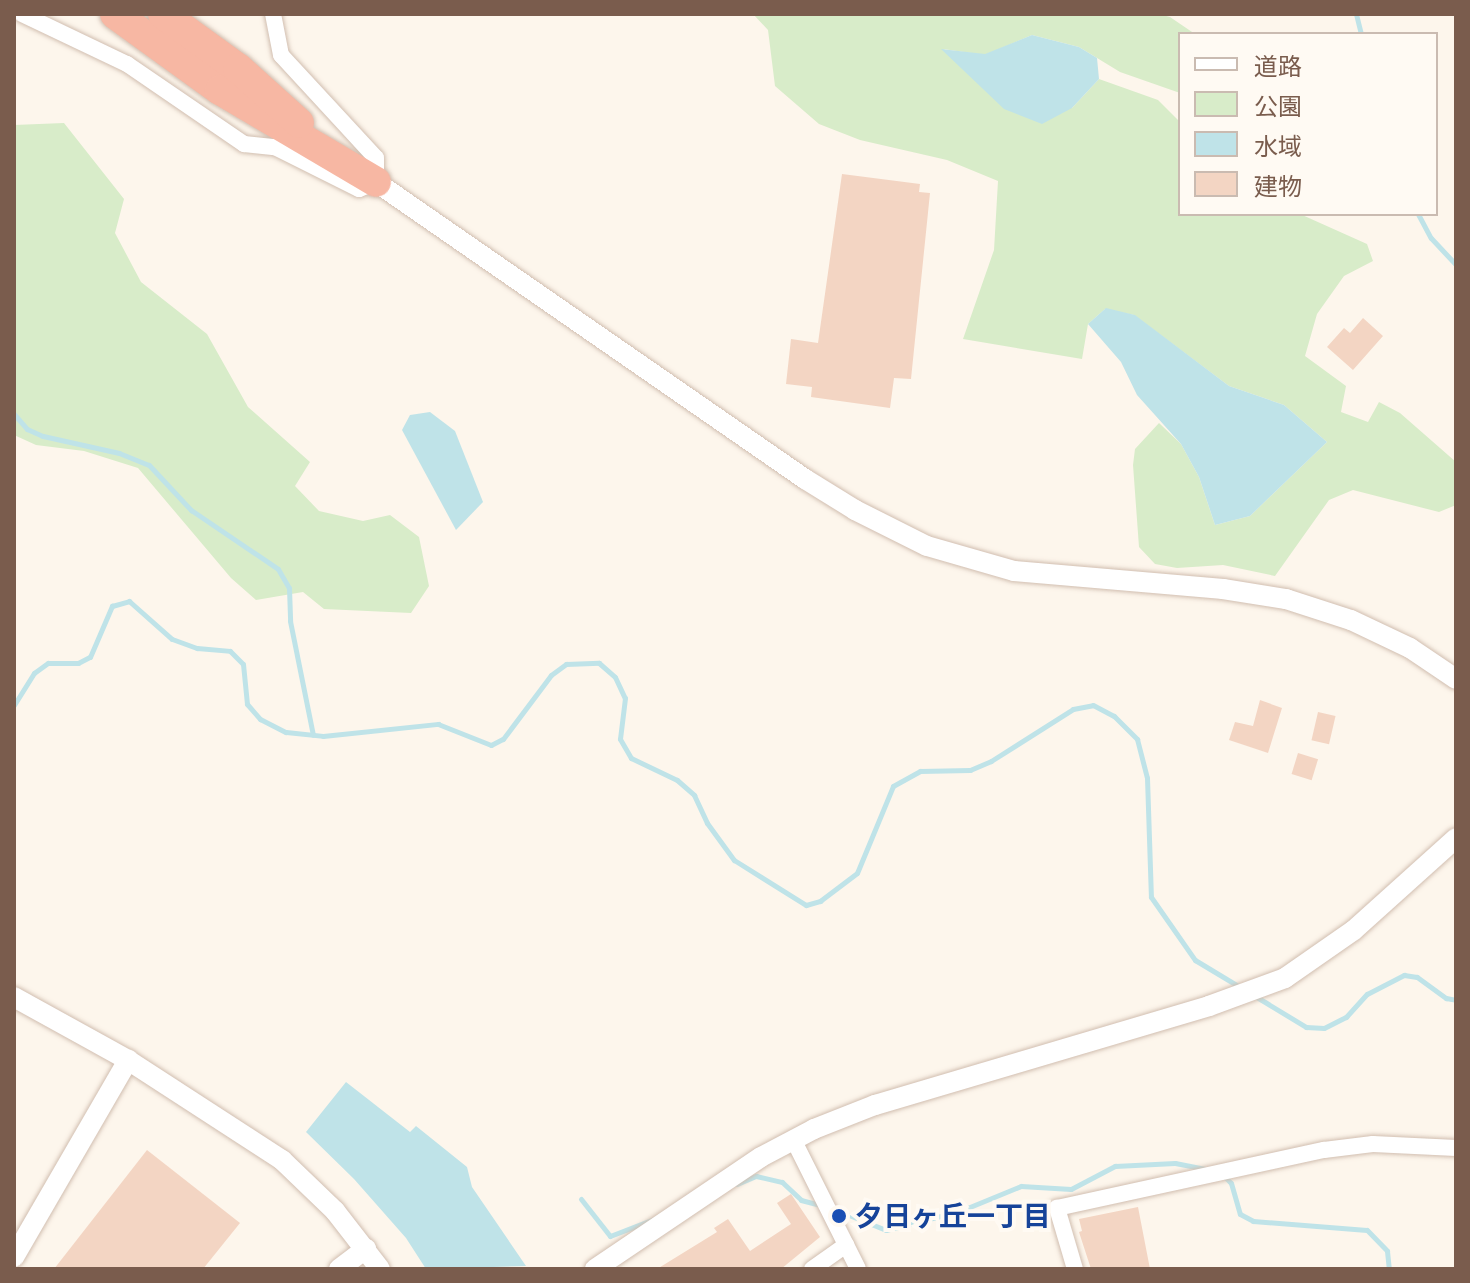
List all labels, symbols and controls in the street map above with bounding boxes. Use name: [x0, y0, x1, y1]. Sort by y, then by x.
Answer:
legend: [1178, 32, 1438, 216]
text: 道路: [1254, 51, 1302, 81]
text: 公園: [1254, 91, 1302, 121]
text: 水域: [1254, 131, 1302, 161]
text: 建物: [1254, 171, 1302, 201]
place label: 夕日ヶ丘一丁目: [855, 1199, 1051, 1233]
marker: 夕日ヶ丘一丁目: [830, 1207, 848, 1225]

